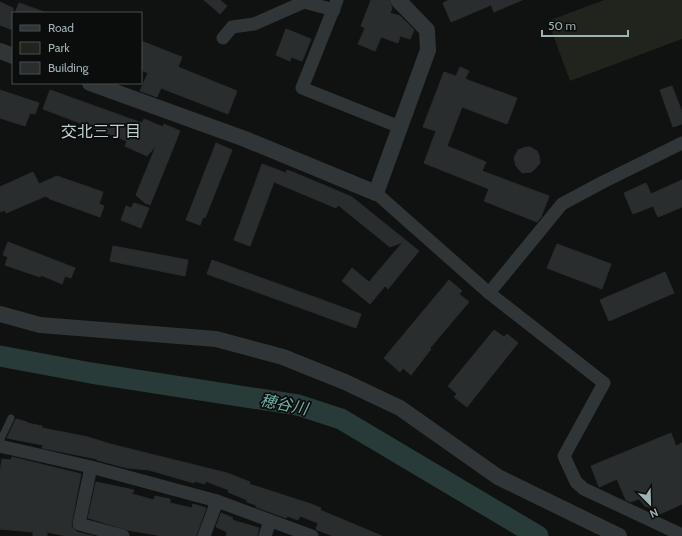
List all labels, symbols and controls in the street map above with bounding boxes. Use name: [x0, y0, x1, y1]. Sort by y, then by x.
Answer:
legend: [12, 12, 142, 84]
scale bar: [542, 12, 628, 38]
text: 50 m: [548, 18, 576, 33]
text: Road: [48, 20, 74, 35]
text: Park: [48, 40, 70, 55]
text: Building: [48, 60, 90, 75]
district label: 交北三丁目: [61, 122, 141, 141]
water label: 穂谷川: [259, 391, 311, 419]
north arrow: [630, 484, 670, 524]
text: N: [648, 505, 660, 521]

